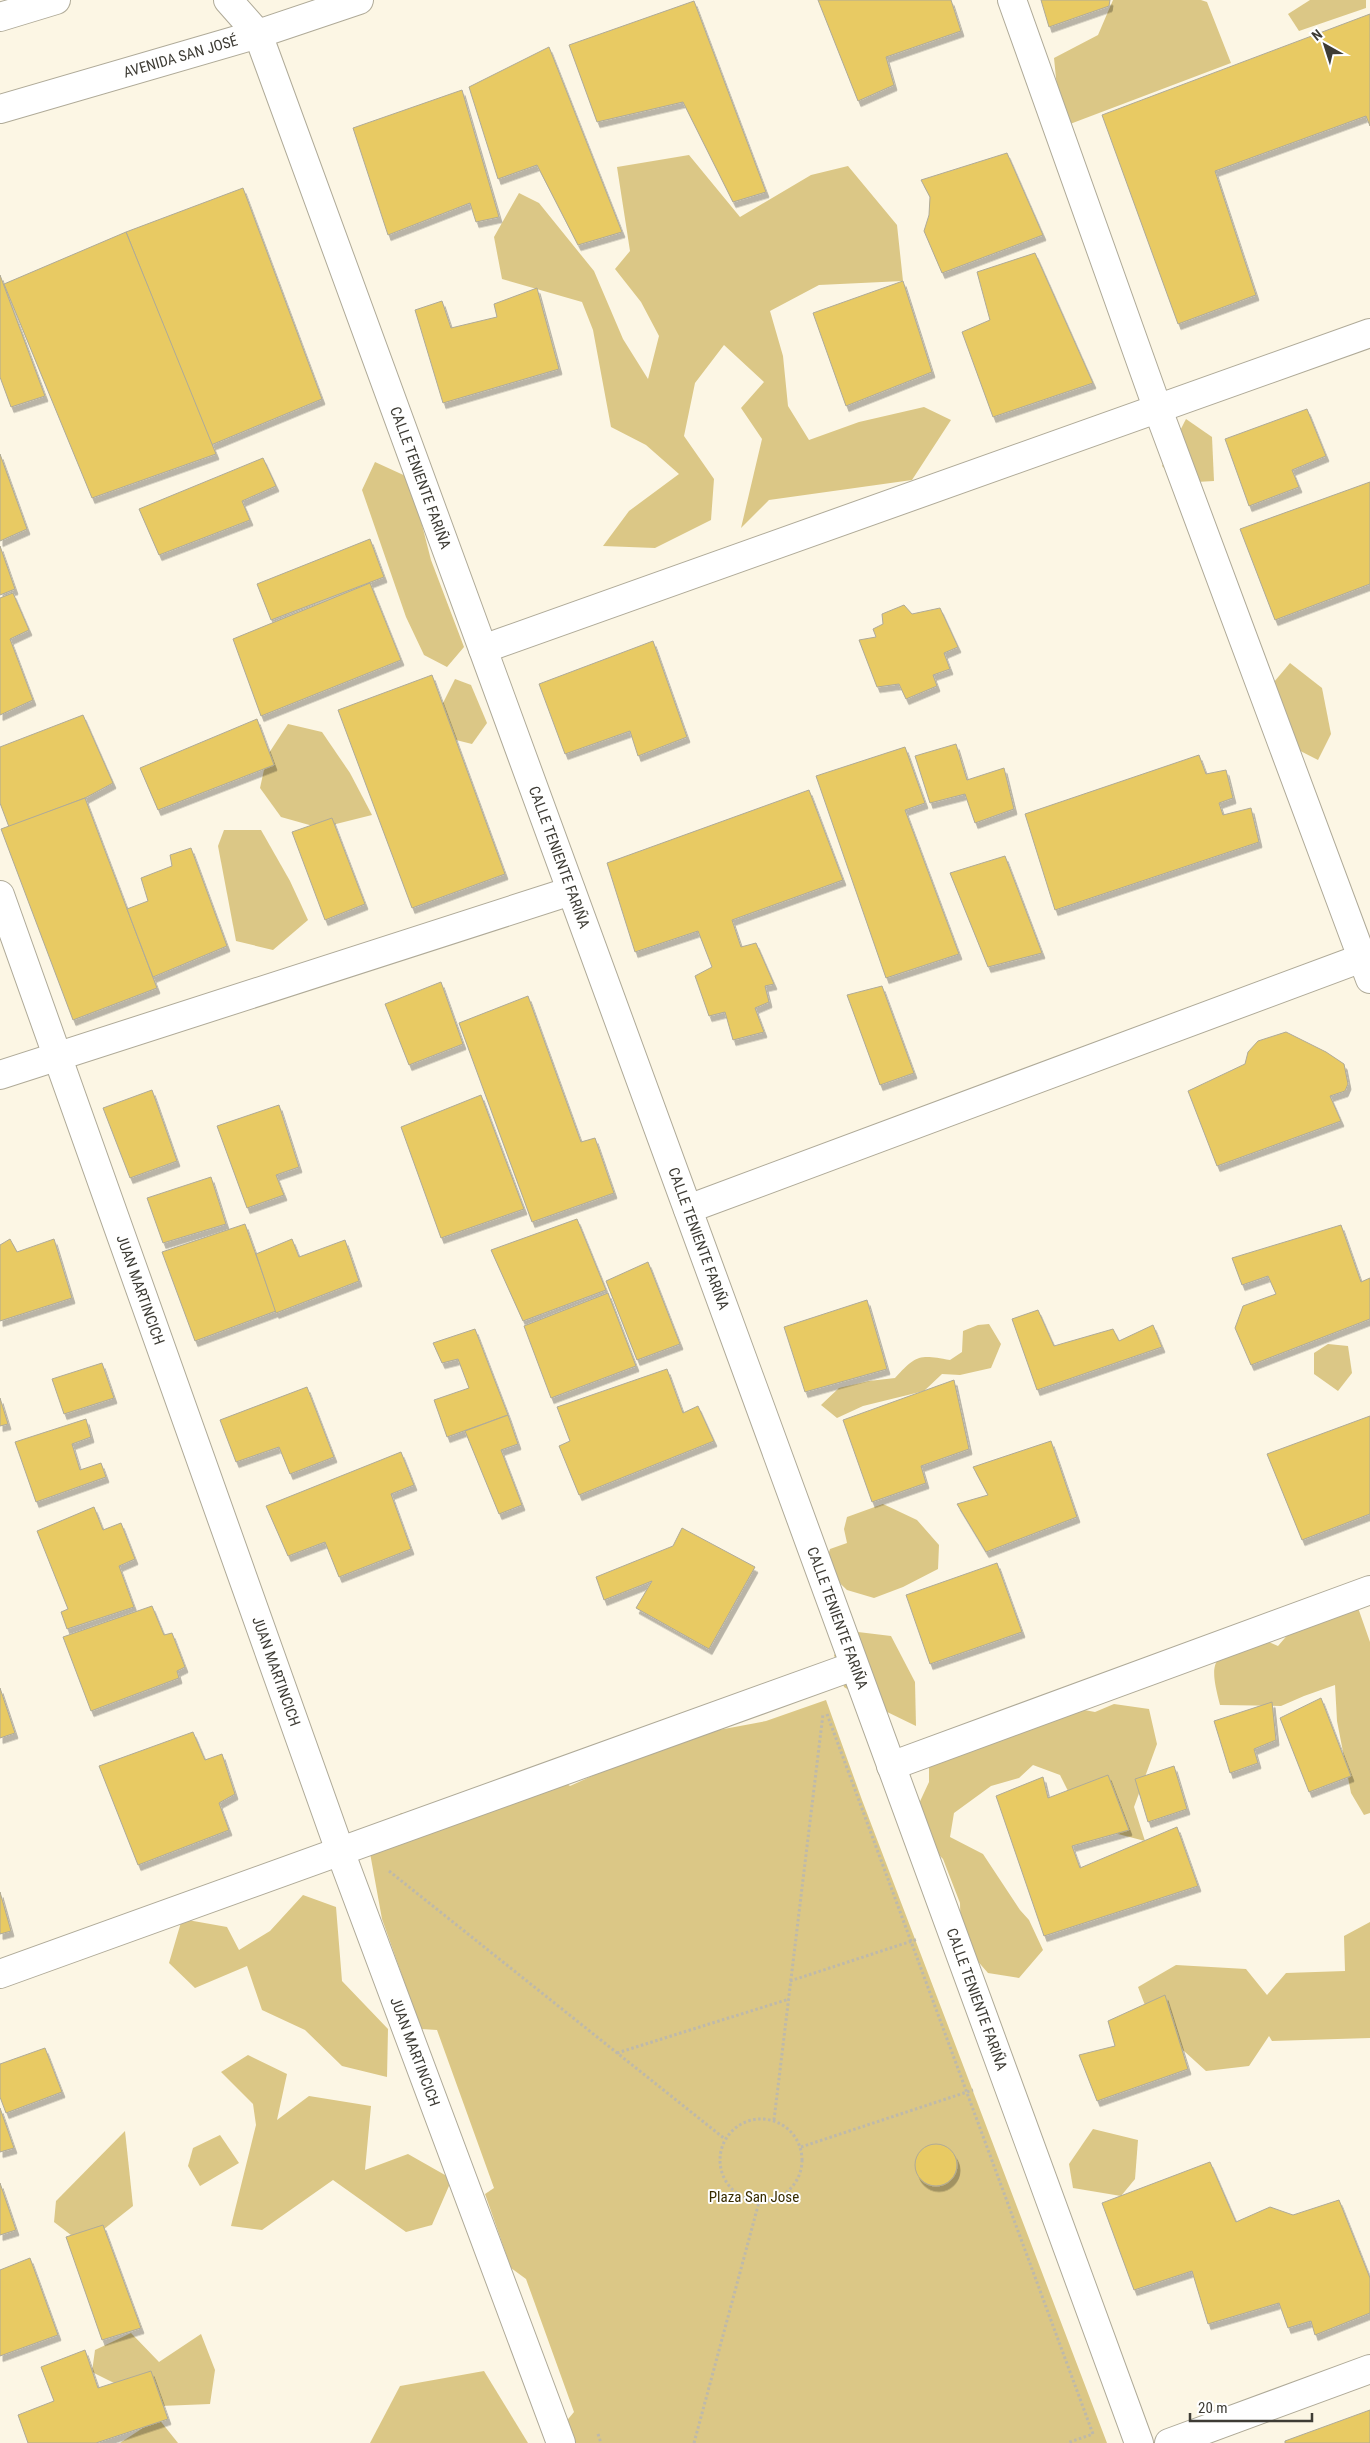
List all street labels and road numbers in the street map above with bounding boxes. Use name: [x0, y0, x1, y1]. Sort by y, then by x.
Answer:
street label: AVENIDA SAN JOSÉ: [121, 31, 240, 82]
street label: CALLE TENIENTE FARIÑA: [386, 404, 455, 552]
street label: CALLE TENIENTE FARIÑA: [525, 784, 593, 931]
street label: CALLE TENIENTE FARIÑA: [664, 1165, 733, 1313]
street label: JUAN MARTINCICH: [113, 1232, 168, 1347]
street label: CALLE TENIENTE FARIÑA: [803, 1544, 872, 1692]
street label: JUAN MARTINCICH: [248, 1614, 304, 1729]
street label: CALLE TENIENTE FARIÑA: [943, 1926, 1011, 2073]
street label: JUAN MARTINCICH: [386, 1995, 444, 2109]

